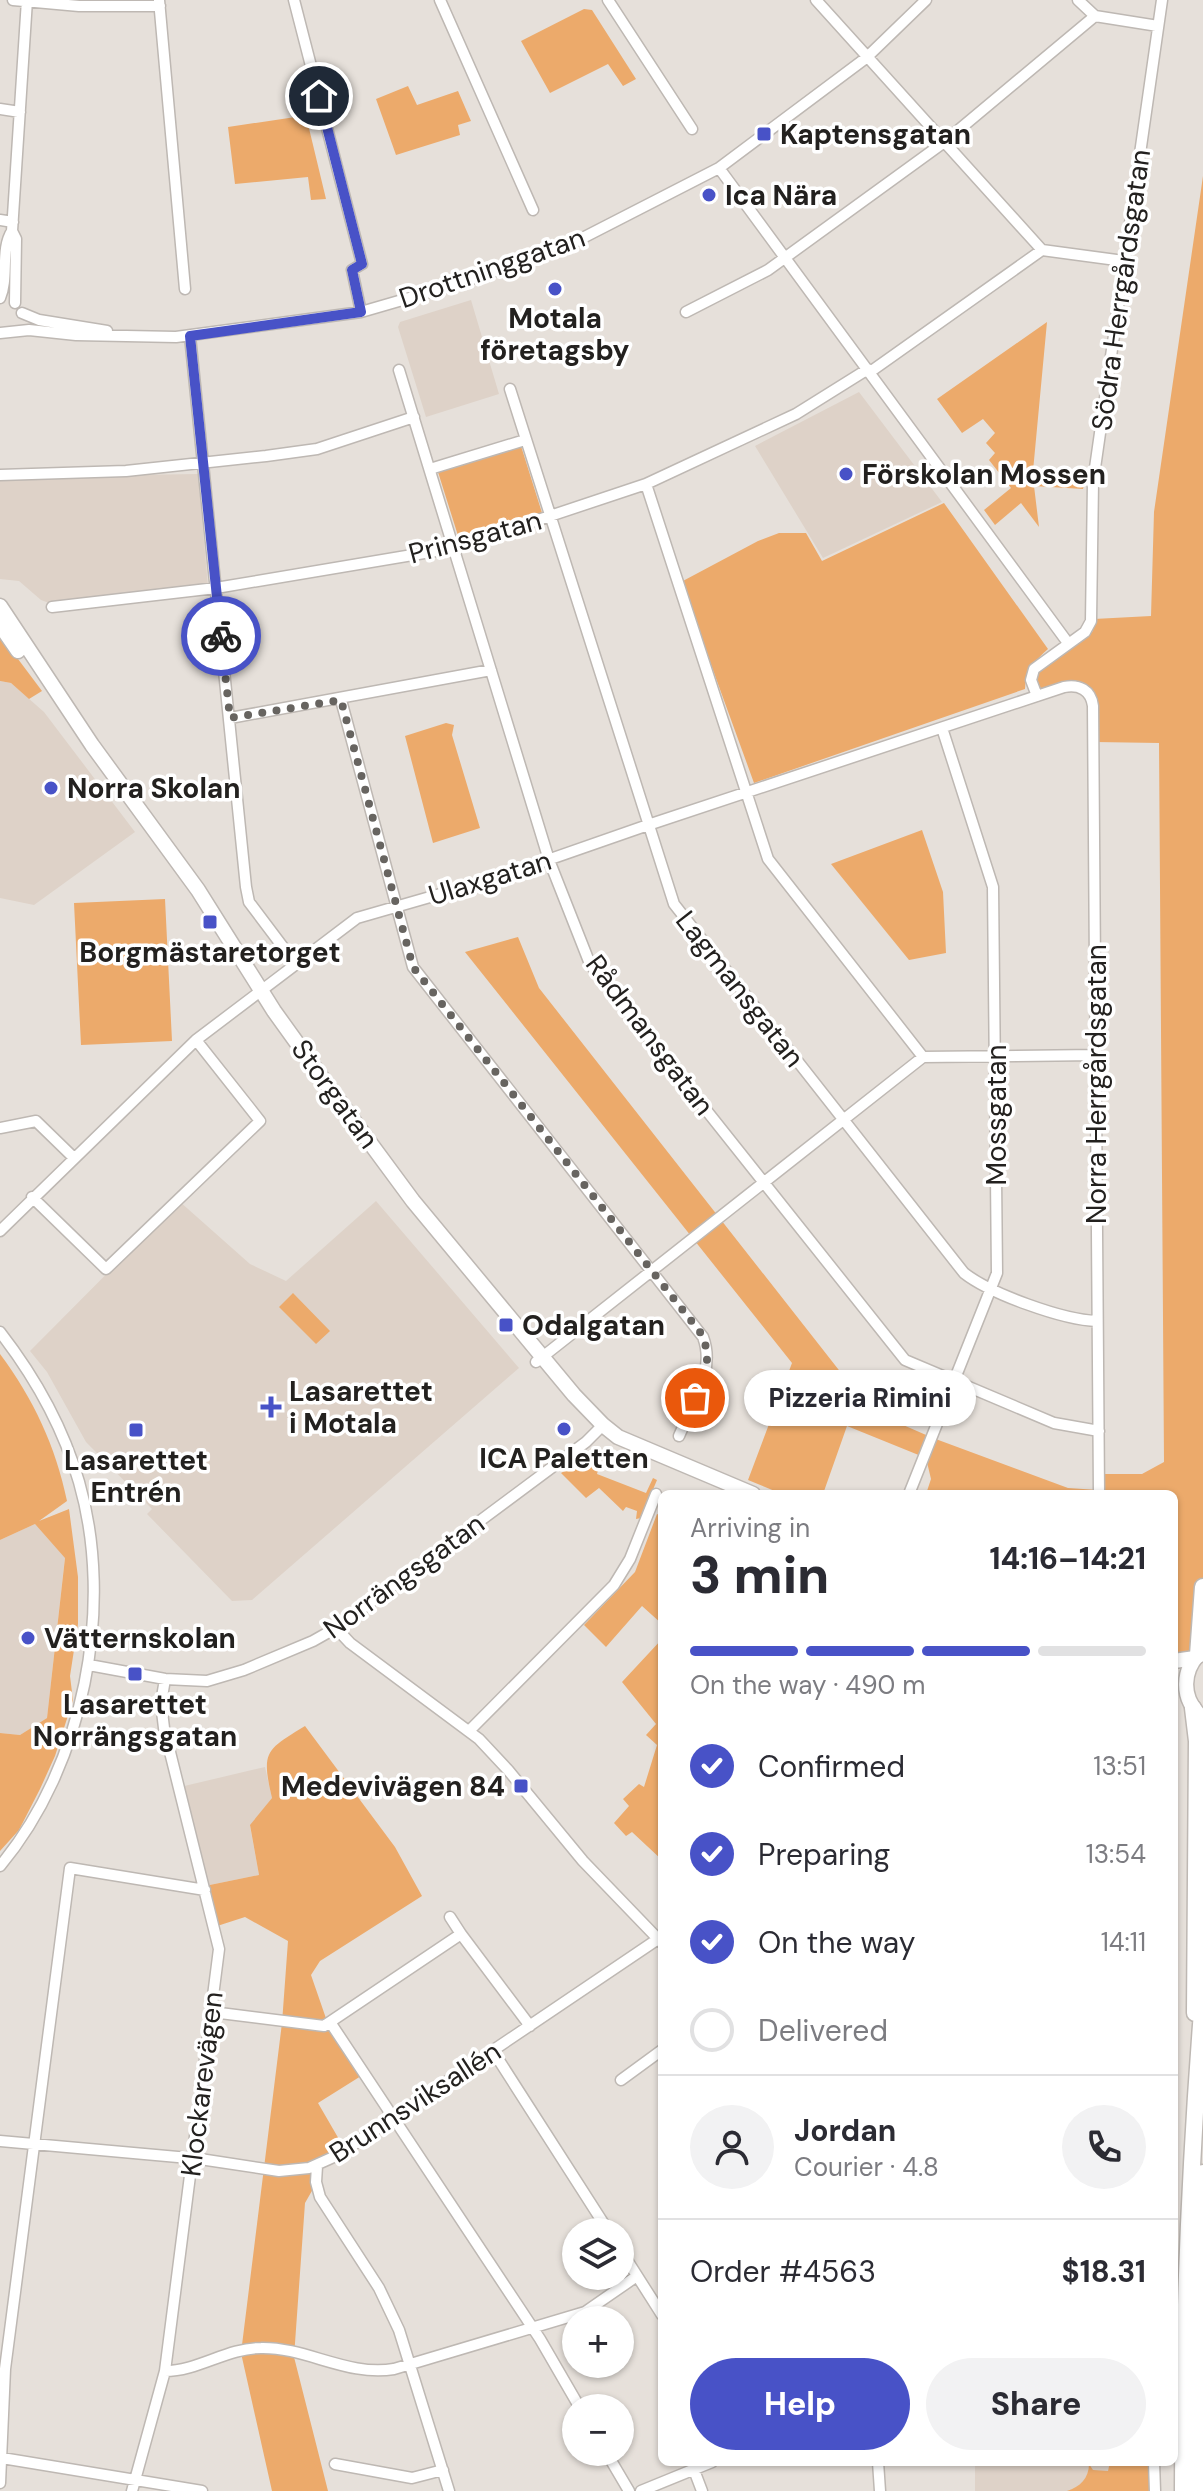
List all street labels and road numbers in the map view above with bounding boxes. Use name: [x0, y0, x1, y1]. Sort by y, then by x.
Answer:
street label: Södra Herrgårdsgatan: [1083, 147, 1159, 433]
street label: Drottninggatan: [394, 219, 590, 317]
street label: Prinsgatan: [404, 502, 546, 572]
street label: Ulaxgatan: [424, 842, 556, 914]
street label: Lagmansgatan: [667, 903, 813, 1075]
street label: Norra Herrgårdsgatan: [1078, 944, 1115, 1224]
street label: Rådmansgatan: [577, 947, 723, 1123]
street label: Storgatan: [283, 1032, 387, 1156]
street label: Mossgatan: [978, 1044, 1015, 1186]
street label: Norrängsgatan: [316, 1505, 492, 1647]
street label: Klockarevägen: [172, 1989, 232, 2179]
street label: Brunnsviksallén: [322, 2033, 508, 2171]

